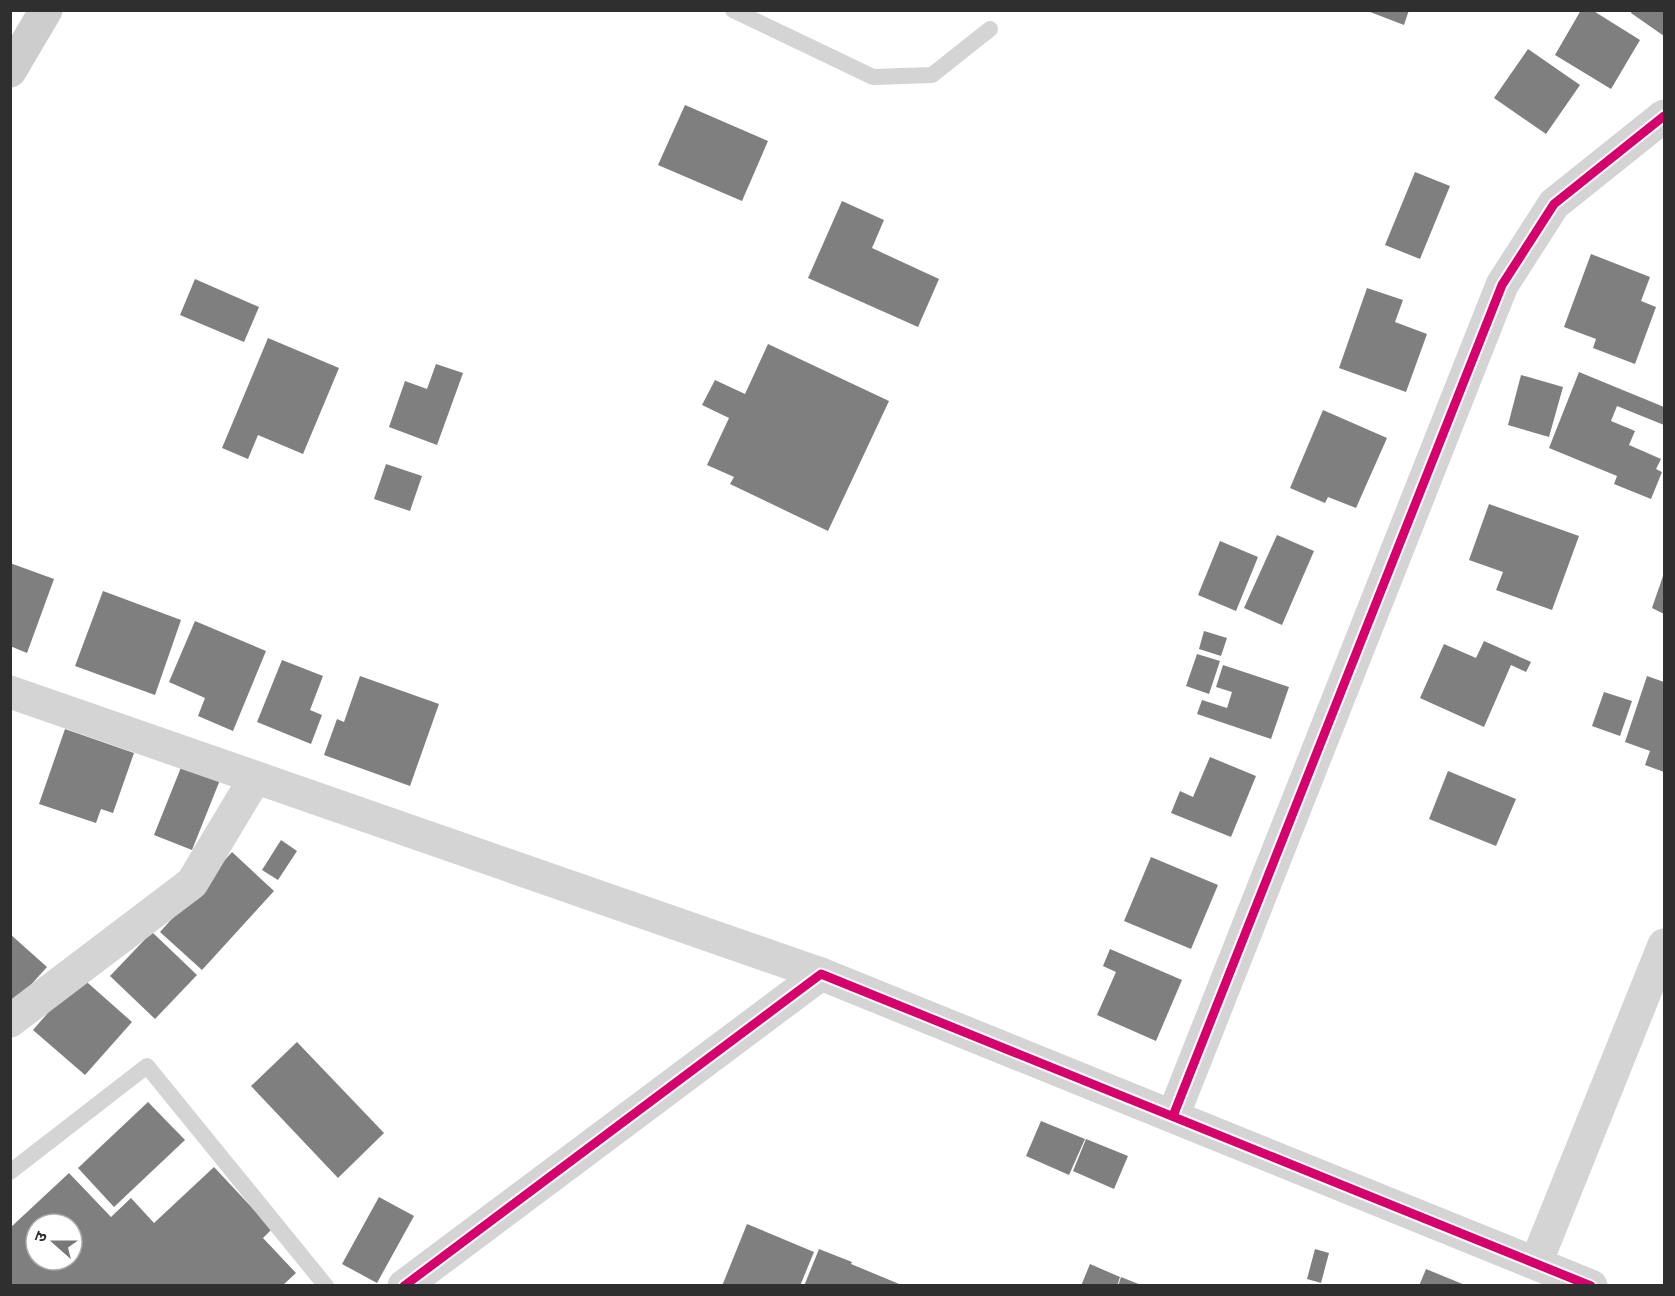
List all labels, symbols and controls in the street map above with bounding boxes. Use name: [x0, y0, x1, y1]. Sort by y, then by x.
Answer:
north arrow: [24, 1212, 84, 1272]
text: उ: [30, 1228, 51, 1245]

